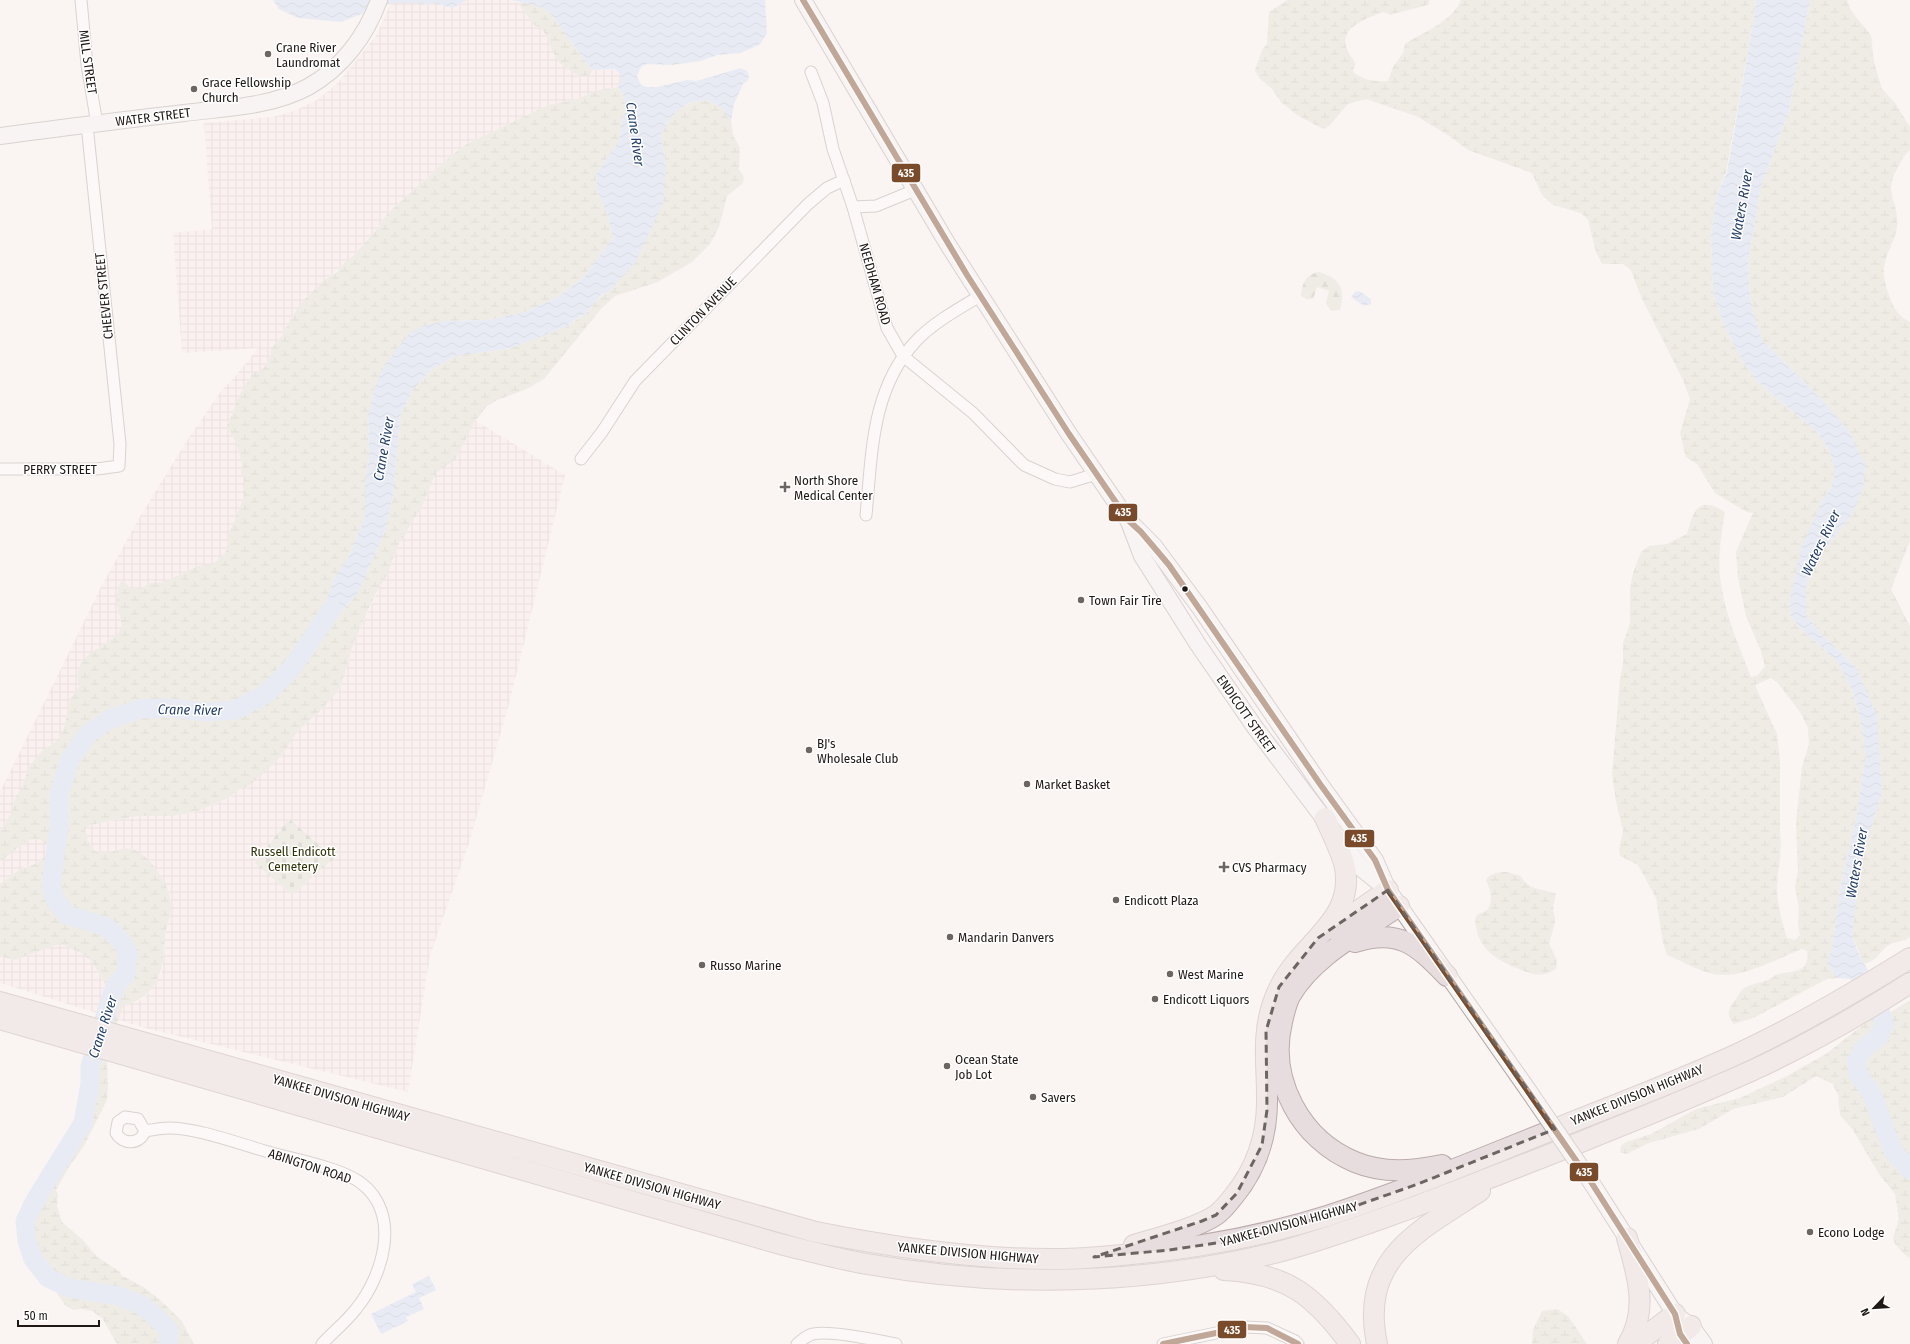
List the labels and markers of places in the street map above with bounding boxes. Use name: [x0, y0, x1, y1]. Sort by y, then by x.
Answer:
place label: Crane River Laundromat: [276, 40, 341, 70]
marker: Crane River Laundromat: [263, 49, 273, 59]
place label: Grace Fellowship Church: [202, 75, 291, 105]
marker: Grace Fellowship Church: [189, 84, 199, 94]
place label: North Shore Medical Center: [794, 473, 873, 503]
marker: North Shore Medical Center: [779, 481, 791, 493]
unlabelled marker: [1180, 584, 1190, 594]
place label: Town Fair Tire: [1089, 593, 1162, 608]
marker: Town Fair Tire: [1076, 595, 1086, 605]
place label: BJ's Wholesale Club: [817, 736, 898, 766]
marker: BJ's Wholesale Club: [804, 745, 814, 755]
place label: Market Basket: [1035, 777, 1111, 792]
marker: Market Basket: [1022, 779, 1032, 789]
place label: CVS Pharmacy: [1232, 860, 1307, 875]
marker: CVS Pharmacy: [1219, 862, 1229, 872]
place label: Endicott Plaza: [1124, 893, 1199, 908]
marker: Endicott Plaza: [1111, 895, 1121, 905]
place label: Mandarin Danvers: [958, 930, 1055, 945]
marker: Mandarin Danvers: [945, 932, 955, 942]
place label: Russo Marine: [710, 958, 781, 973]
marker: Russo Marine: [697, 960, 707, 970]
place label: West Marine: [1178, 967, 1244, 982]
marker: West Marine: [1165, 969, 1175, 979]
place label: Endicott Liquors: [1163, 992, 1250, 1007]
marker: Endicott Liquors: [1150, 994, 1160, 1004]
place label: Ocean State Job Lot: [955, 1052, 1019, 1082]
marker: Ocean State Job Lot: [942, 1061, 952, 1071]
place label: Savers: [1041, 1090, 1076, 1105]
marker: Savers: [1028, 1092, 1038, 1102]
place label: Econo Lodge: [1818, 1225, 1884, 1240]
marker: Econo Lodge: [1805, 1227, 1815, 1237]

